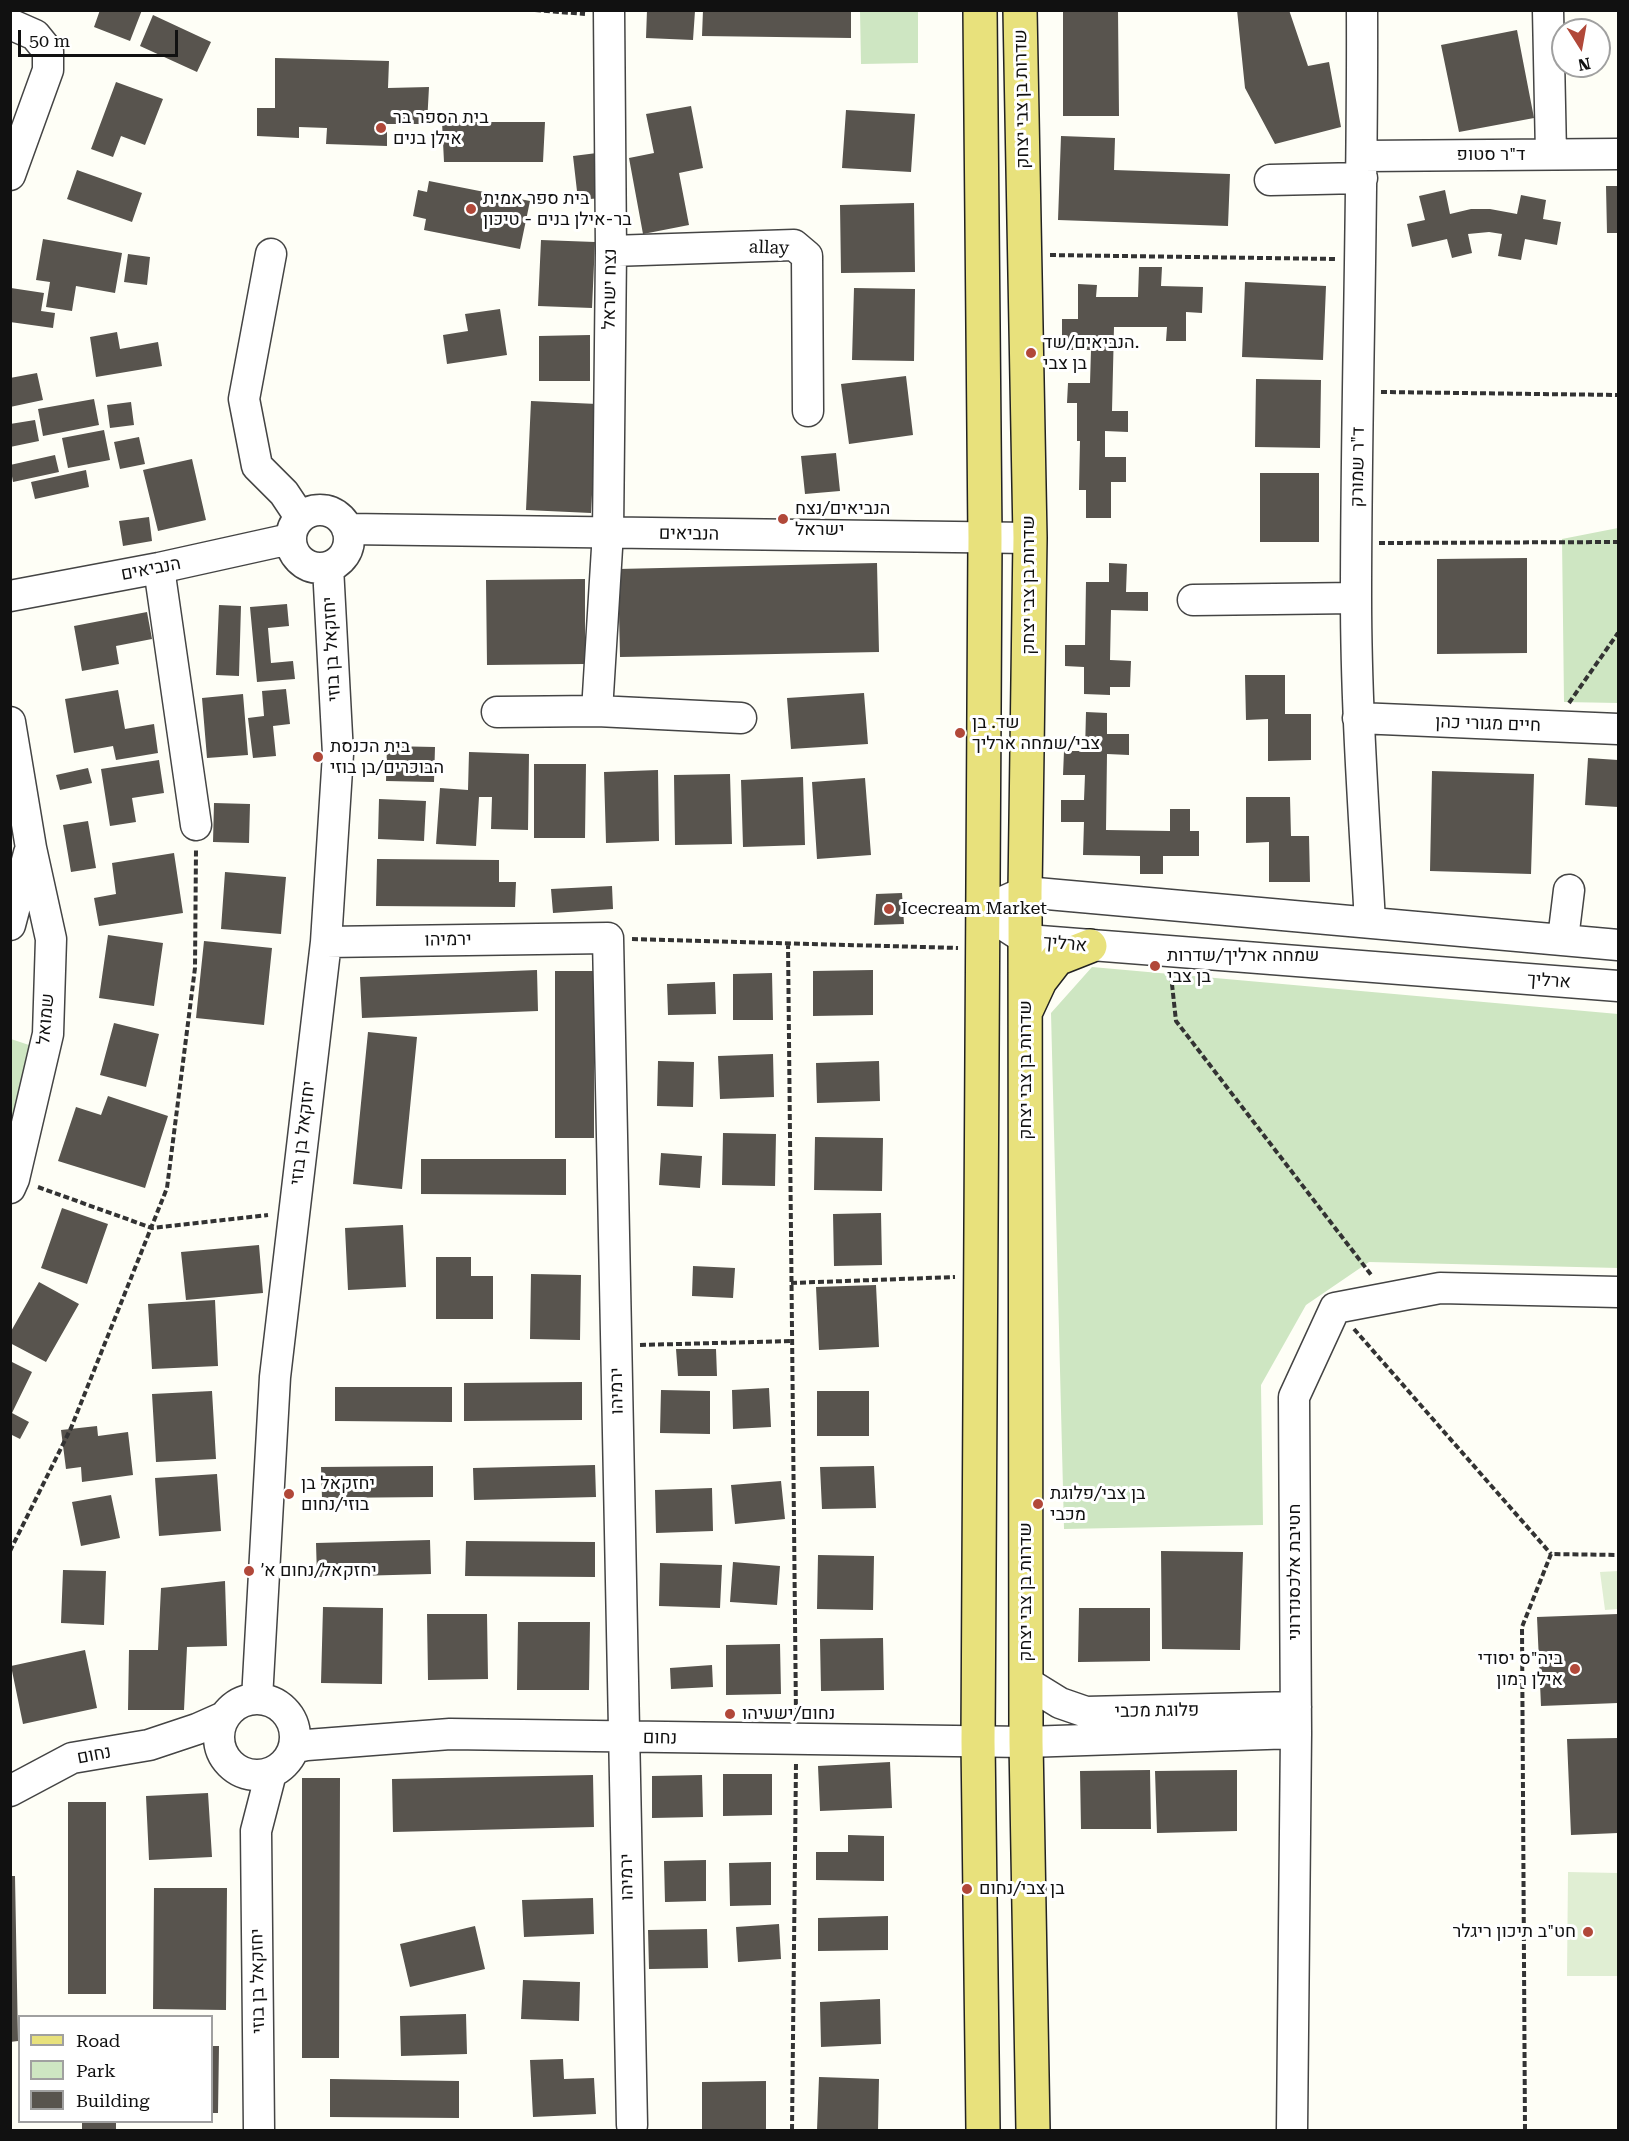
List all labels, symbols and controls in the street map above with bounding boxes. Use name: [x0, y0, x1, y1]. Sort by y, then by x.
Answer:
scale bar: [21, 18, 182, 56]
north arrow: [1551, 18, 1611, 78]
street label: שדרות בן צבי יצחק: [1010, 29, 1034, 169]
text: 50 m: [29, 30, 70, 51]
text: N: [1576, 54, 1592, 75]
place label: בית הספר בר אילן בנים: [393, 107, 489, 150]
marker: בית הספר בר אילן בנים: [374, 121, 388, 135]
street label: ד"ר סטופ: [1457, 144, 1525, 166]
place label: בית ספר אמית בר-אילן בנים - טיכון: [483, 188, 632, 230]
marker: בית ספר אמית בר-אילן בנים - טיכון: [464, 202, 478, 216]
street label: allay: [748, 236, 790, 260]
street label: נצח ישראל: [598, 248, 622, 330]
place label: הנביאים/שד. בן צבי: [1043, 332, 1139, 374]
marker: הנביאים/שד. בן צבי: [1024, 346, 1038, 360]
street label: ד"ר שמורק: [1346, 427, 1370, 507]
place label: הנביאים/נצח ישראל: [795, 498, 890, 540]
marker: הנביאים/נצח ישראל: [776, 512, 790, 526]
street label: שדרות בן צבי יצחק: [1018, 515, 1040, 655]
street label: הנביאים: [659, 523, 719, 545]
street label: הנביאים: [119, 553, 183, 585]
street label: יחזקאל בן בוזי: [318, 596, 346, 702]
street label: חיים מגורי כהן: [1435, 711, 1541, 737]
place label: שד. בן צבי/שמחה ארליך: [972, 712, 1100, 754]
marker: שד. בן צבי/שמחה ארליך: [953, 726, 967, 740]
place label: בית הכנסת הבוכרים/בן בוזי: [330, 736, 444, 778]
marker: בית הכנסת הבוכרים/בן בוזי: [311, 750, 325, 764]
place label: Icecream Market: [901, 898, 1047, 920]
marker: Icecream Market: [882, 902, 896, 916]
street label: ירמיהו: [424, 929, 472, 951]
street label: ארליך: [1042, 931, 1088, 957]
place label: שמחה ארליך/שדרות בן צבי: [1167, 945, 1319, 988]
marker: שמחה ארליך/שדרות בן צבי: [1148, 959, 1162, 973]
street label: ארליך: [1526, 969, 1572, 993]
street label: שמואל: [33, 992, 59, 1046]
street label: שדרות בן צבי יצחק: [1015, 1000, 1037, 1140]
street label: יחזקאל בן בוזי: [286, 1080, 320, 1186]
street label: ירמיהו: [606, 1367, 628, 1415]
place label: יחזקאל בן בוזי/נחום: [301, 1473, 375, 1516]
place label: בן צבי/פלוגת מכבי: [1050, 1483, 1146, 1526]
marker: יחזקאל בן בוזי/נחום: [282, 1487, 296, 1501]
marker: בן צבי/פלוגת מכבי: [1031, 1497, 1045, 1511]
street label: חטיבת אלכסנדרוני: [1284, 1504, 1306, 1640]
street label: שדרות בן צבי יצחק: [1015, 1522, 1037, 1662]
place label: יחזקאל/נחום א׳: [261, 1560, 377, 1582]
marker: יחזקאל/נחום א׳: [242, 1564, 256, 1578]
place label: ביה"ס יסודי אילן רמון: [1478, 1648, 1563, 1690]
marker: ביה"ס יסודי אילן רמון: [1568, 1662, 1582, 1676]
street label: פלוגת מכבי: [1115, 1699, 1199, 1723]
place label: נחום/ישעיהו: [742, 1703, 835, 1725]
marker: נחום/ישעיהו: [723, 1707, 737, 1721]
street label: נחום: [643, 1727, 677, 1749]
street label: נחום: [75, 1741, 113, 1769]
street label: ירמיהו: [616, 1853, 638, 1901]
place label: בן צבי/נחום: [979, 1878, 1065, 1900]
marker: בן צבי/נחום: [960, 1882, 974, 1896]
place label: חט"ב תיכון ריגלר: [1452, 1921, 1576, 1943]
marker: חט"ב תיכון ריגלר: [1581, 1925, 1595, 1939]
street label: יחזקאל בן בוזי: [246, 1928, 270, 2034]
legend: [18, 2015, 213, 2123]
text: Road: [76, 2030, 120, 2051]
text: Park: [76, 2060, 116, 2081]
text: Building: [76, 2090, 150, 2111]

